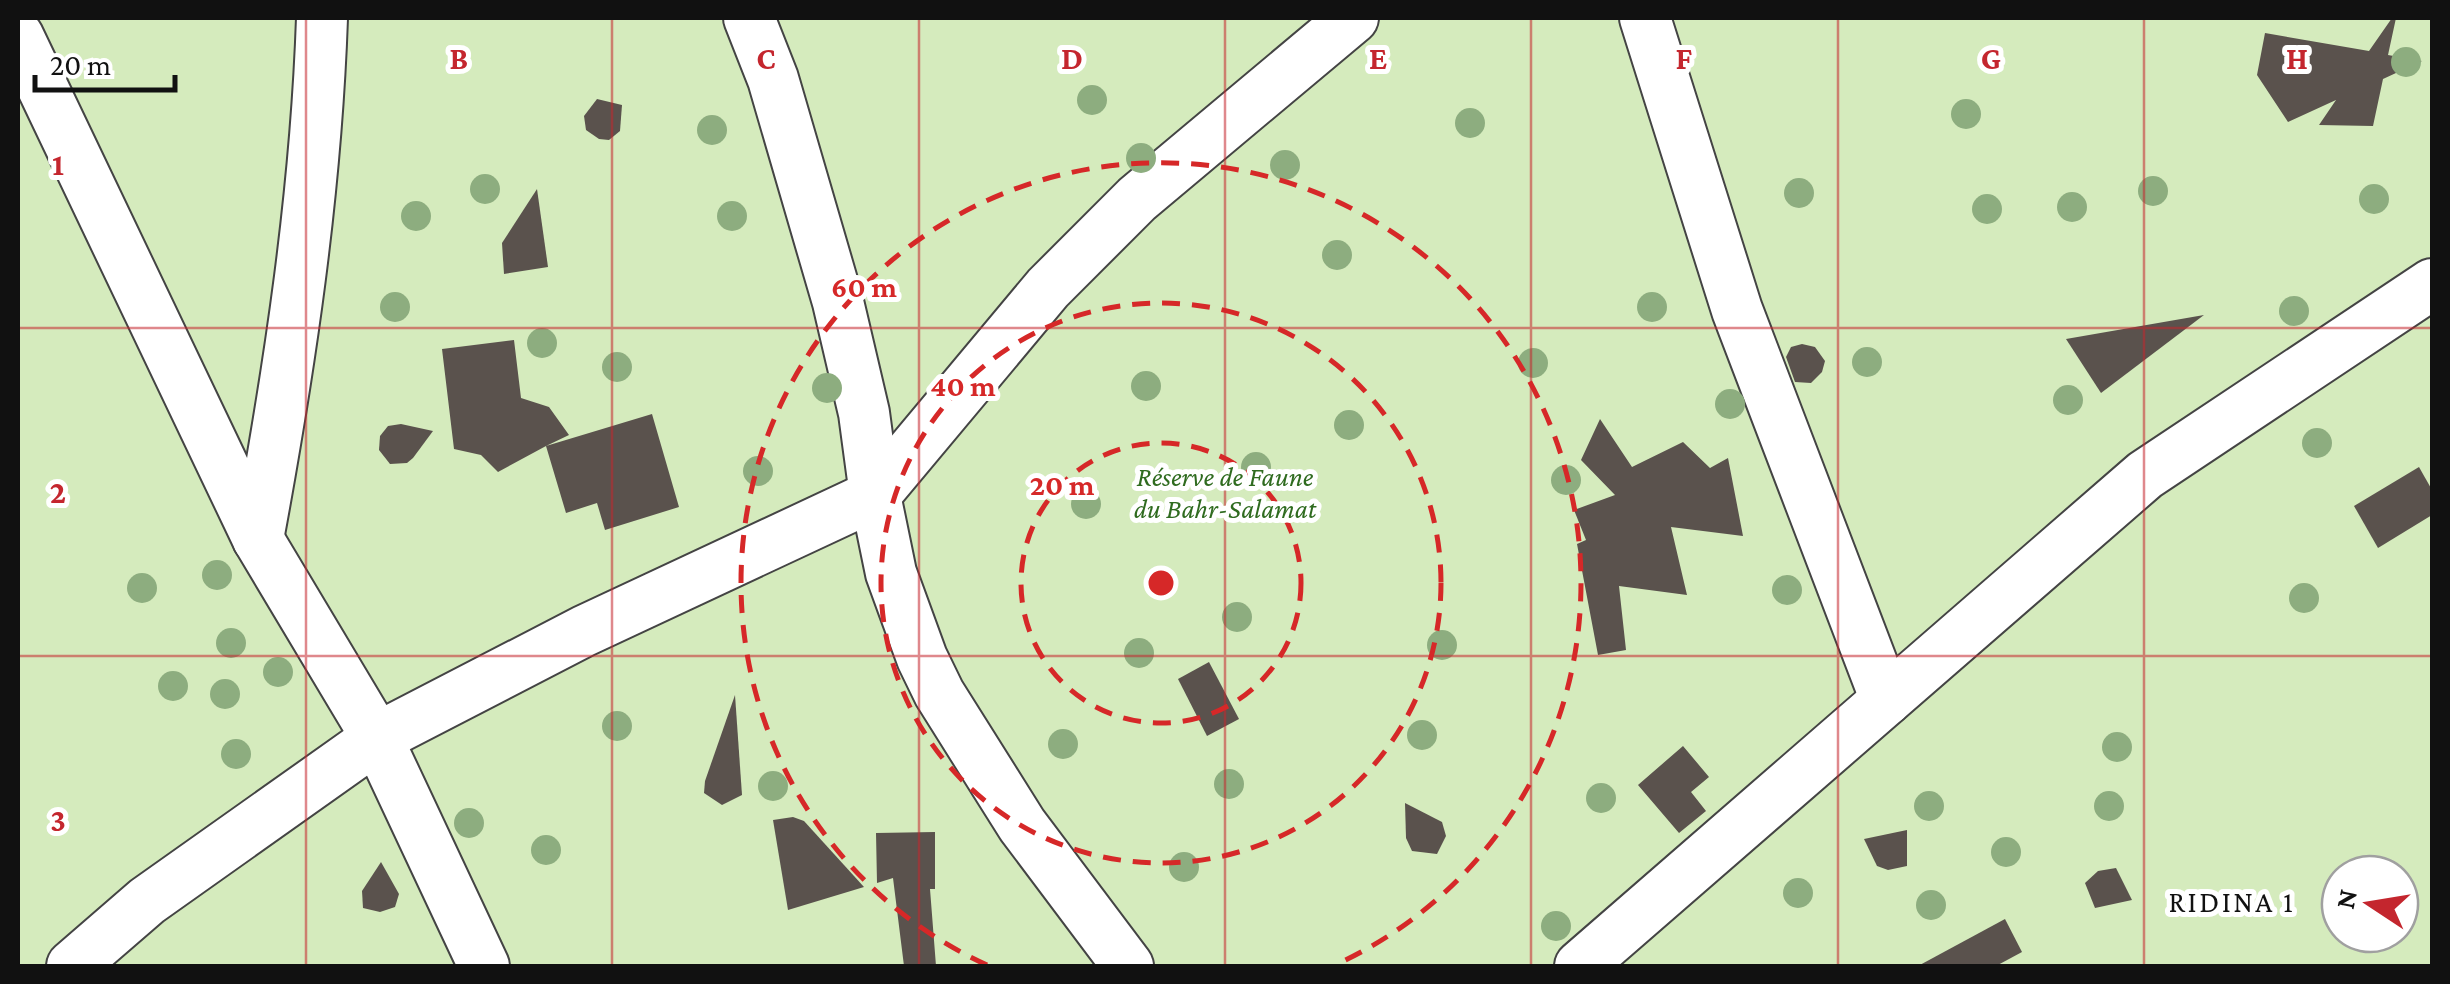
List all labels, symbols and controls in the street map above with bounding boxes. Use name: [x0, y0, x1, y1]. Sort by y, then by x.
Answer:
scale bar: [35, 30, 175, 92]
text: B: [450, 40, 468, 76]
text: C: [756, 40, 776, 76]
text: D: [1061, 40, 1083, 76]
text: E: [1369, 40, 1387, 76]
text: F: [1676, 40, 1693, 76]
text: G: [1981, 40, 2001, 76]
text: H: [2286, 40, 2308, 76]
text: 20 m: [50, 48, 111, 81]
text: 1: [52, 146, 64, 182]
text: 60 m: [831, 270, 897, 303]
text: 40 m: [930, 369, 996, 402]
park label: Réserve de Faune du Bahr-Salamat: [1134, 461, 1317, 524]
text: 20 m: [1030, 468, 1095, 501]
text: 2: [50, 474, 66, 510]
centre of rings: [1143, 565, 1179, 601]
text: 3: [50, 802, 66, 838]
north arrow: [2320, 854, 2420, 954]
district label: RIDINA 1: [2169, 885, 2296, 918]
text: N: [2329, 886, 2363, 911]

